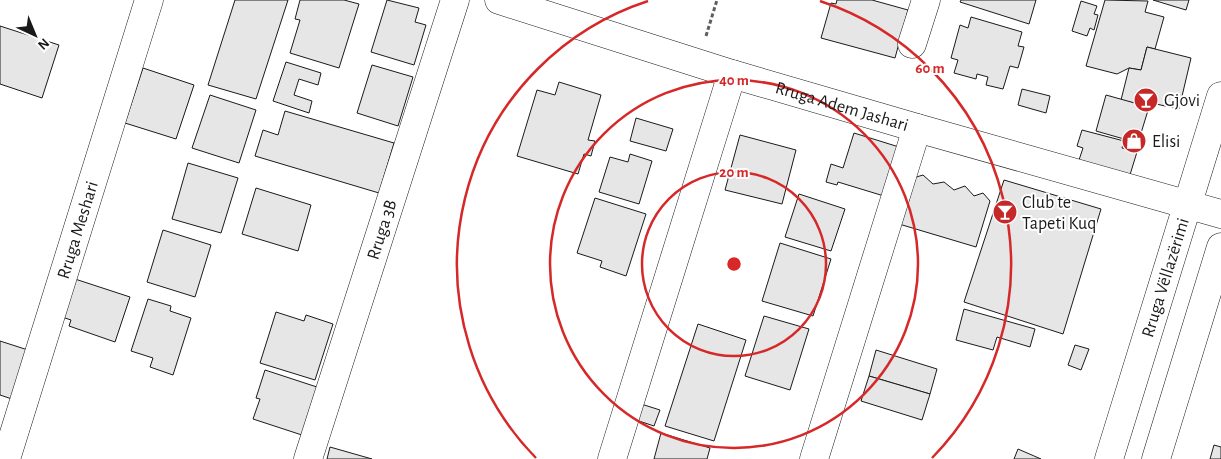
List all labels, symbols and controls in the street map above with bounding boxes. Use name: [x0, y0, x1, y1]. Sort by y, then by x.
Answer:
north arrow: [10, 10, 60, 60]
text: N: [35, 35, 52, 52]
text: 60 m: [915, 61, 945, 76]
text: 40 m: [719, 73, 749, 88]
street label: Rruga Adem Jashari: [773, 79, 910, 135]
bar icon: Gjovi: [1133, 87, 1159, 113]
place label: Gjovi: [1164, 92, 1200, 110]
shop icon: Elisi: [1121, 128, 1147, 154]
place label: Elisi: [1152, 133, 1180, 151]
text: 20 m: [719, 165, 749, 180]
street label: Rruga Meshari: [55, 179, 102, 281]
place label: Club te Tapeti Kuq: [1022, 194, 1096, 233]
street label: Rruga 3B: [364, 198, 400, 262]
bar icon: Club te Tapeti Kuq: [992, 199, 1018, 225]
street label: Rruga Vëllazërimi: [1139, 216, 1193, 340]
centre of rings: [725, 255, 743, 273]

